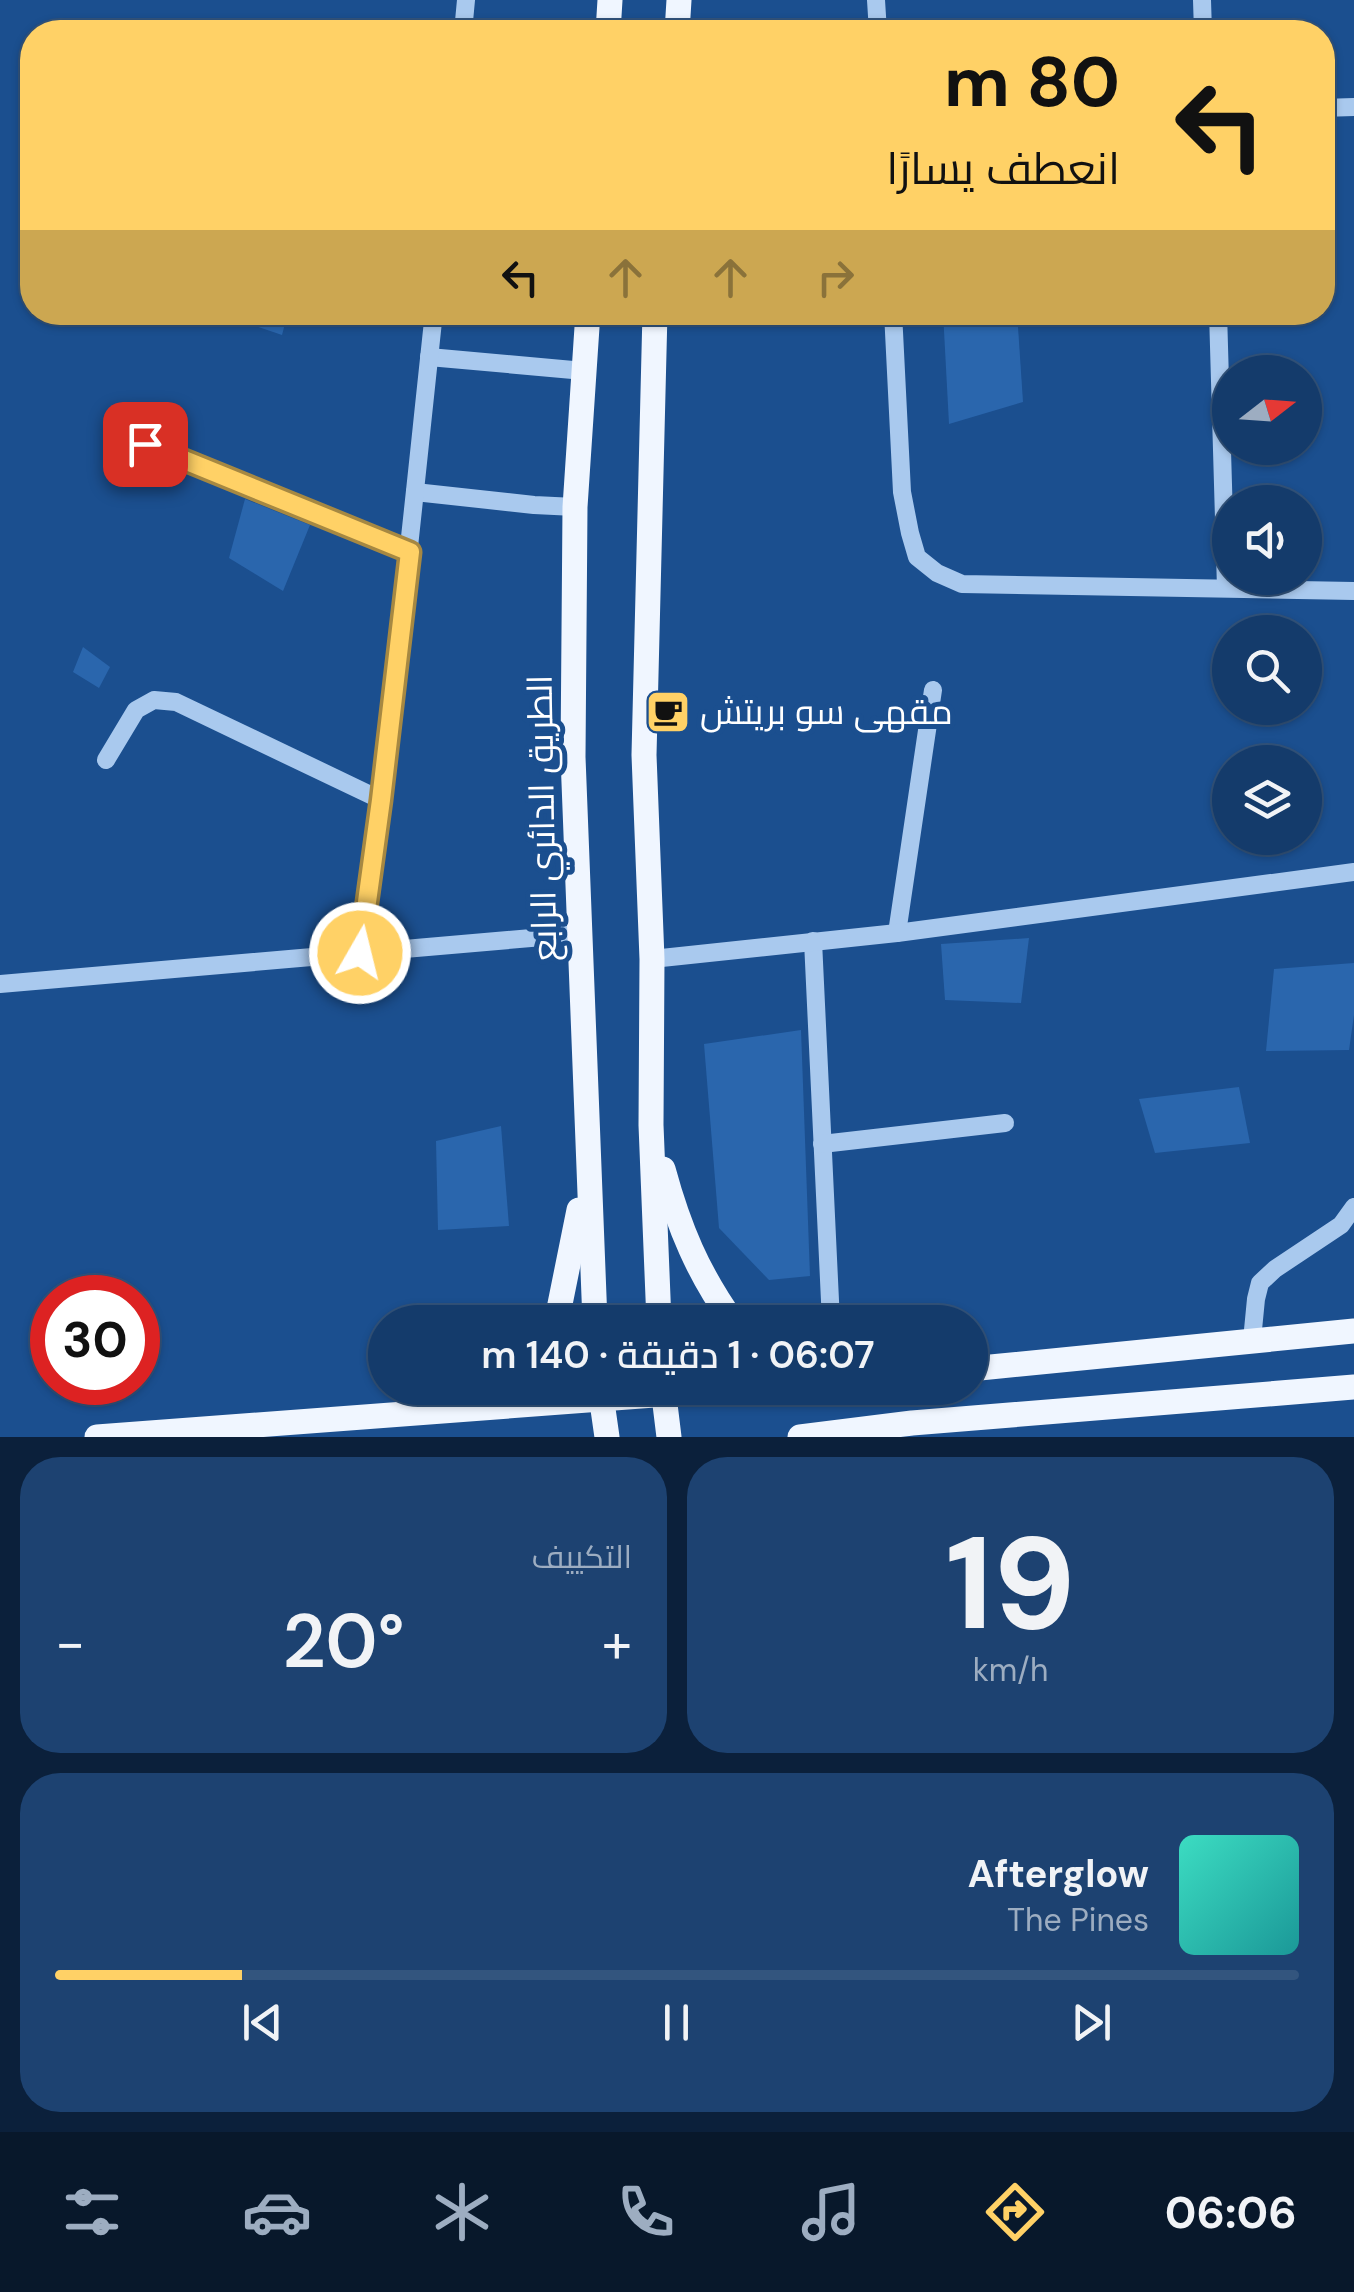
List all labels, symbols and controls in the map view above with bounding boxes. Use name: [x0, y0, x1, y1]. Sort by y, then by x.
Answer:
text: 80 m: [944, 37, 1120, 128]
icon: left: [1155, 60, 1285, 190]
text: انعطف يسارًا: [886, 139, 1120, 198]
icon: left: [493, 250, 548, 305]
icon: ahead: [598, 250, 653, 305]
icon: ahead: [703, 250, 758, 305]
icon: right: [808, 250, 863, 305]
north arrow: [1212, 355, 1322, 465]
map controls: [1212, 355, 1322, 855]
pin: [103, 402, 188, 487]
icon: arrive: [118, 417, 173, 472]
button: sound: [1212, 485, 1322, 595]
button: search: [1212, 615, 1322, 725]
street label: الطريق الدائري الرابع: [517, 674, 571, 962]
cafe icon: مقهى سو بريتش: [645, 689, 691, 735]
place label: مقهى سو بريتش: [700, 689, 953, 735]
button: layers: [1212, 745, 1322, 855]
position arrow: [308, 901, 412, 1005]
speed limit sign: 30: [30, 1275, 160, 1405]
text: 06:07 · 1 دقيقة · 140 m: [481, 1330, 875, 1380]
text: 19: [946, 1499, 1075, 1668]
text: التكييف: [532, 1536, 632, 1578]
text: 20°: [283, 1593, 404, 1690]
text: −: [55, 1607, 85, 1679]
text: +: [602, 1607, 632, 1679]
text: km/h: [973, 1649, 1048, 1691]
text: Afterglow: [968, 1849, 1149, 1899]
text: The Pines: [1007, 1899, 1149, 1941]
icon: previous: [235, 1995, 290, 2050]
icon: pause: [649, 1995, 704, 2050]
icon: next: [1064, 1995, 1119, 2050]
icon: filters: [57, 2177, 127, 2247]
icon: car: [242, 2177, 312, 2247]
icon: climate: [427, 2177, 497, 2247]
icon: phone: [611, 2177, 681, 2247]
icon: music: [796, 2177, 866, 2247]
icon: directions: [980, 2177, 1050, 2247]
text: 06:06: [1165, 2183, 1297, 2242]

